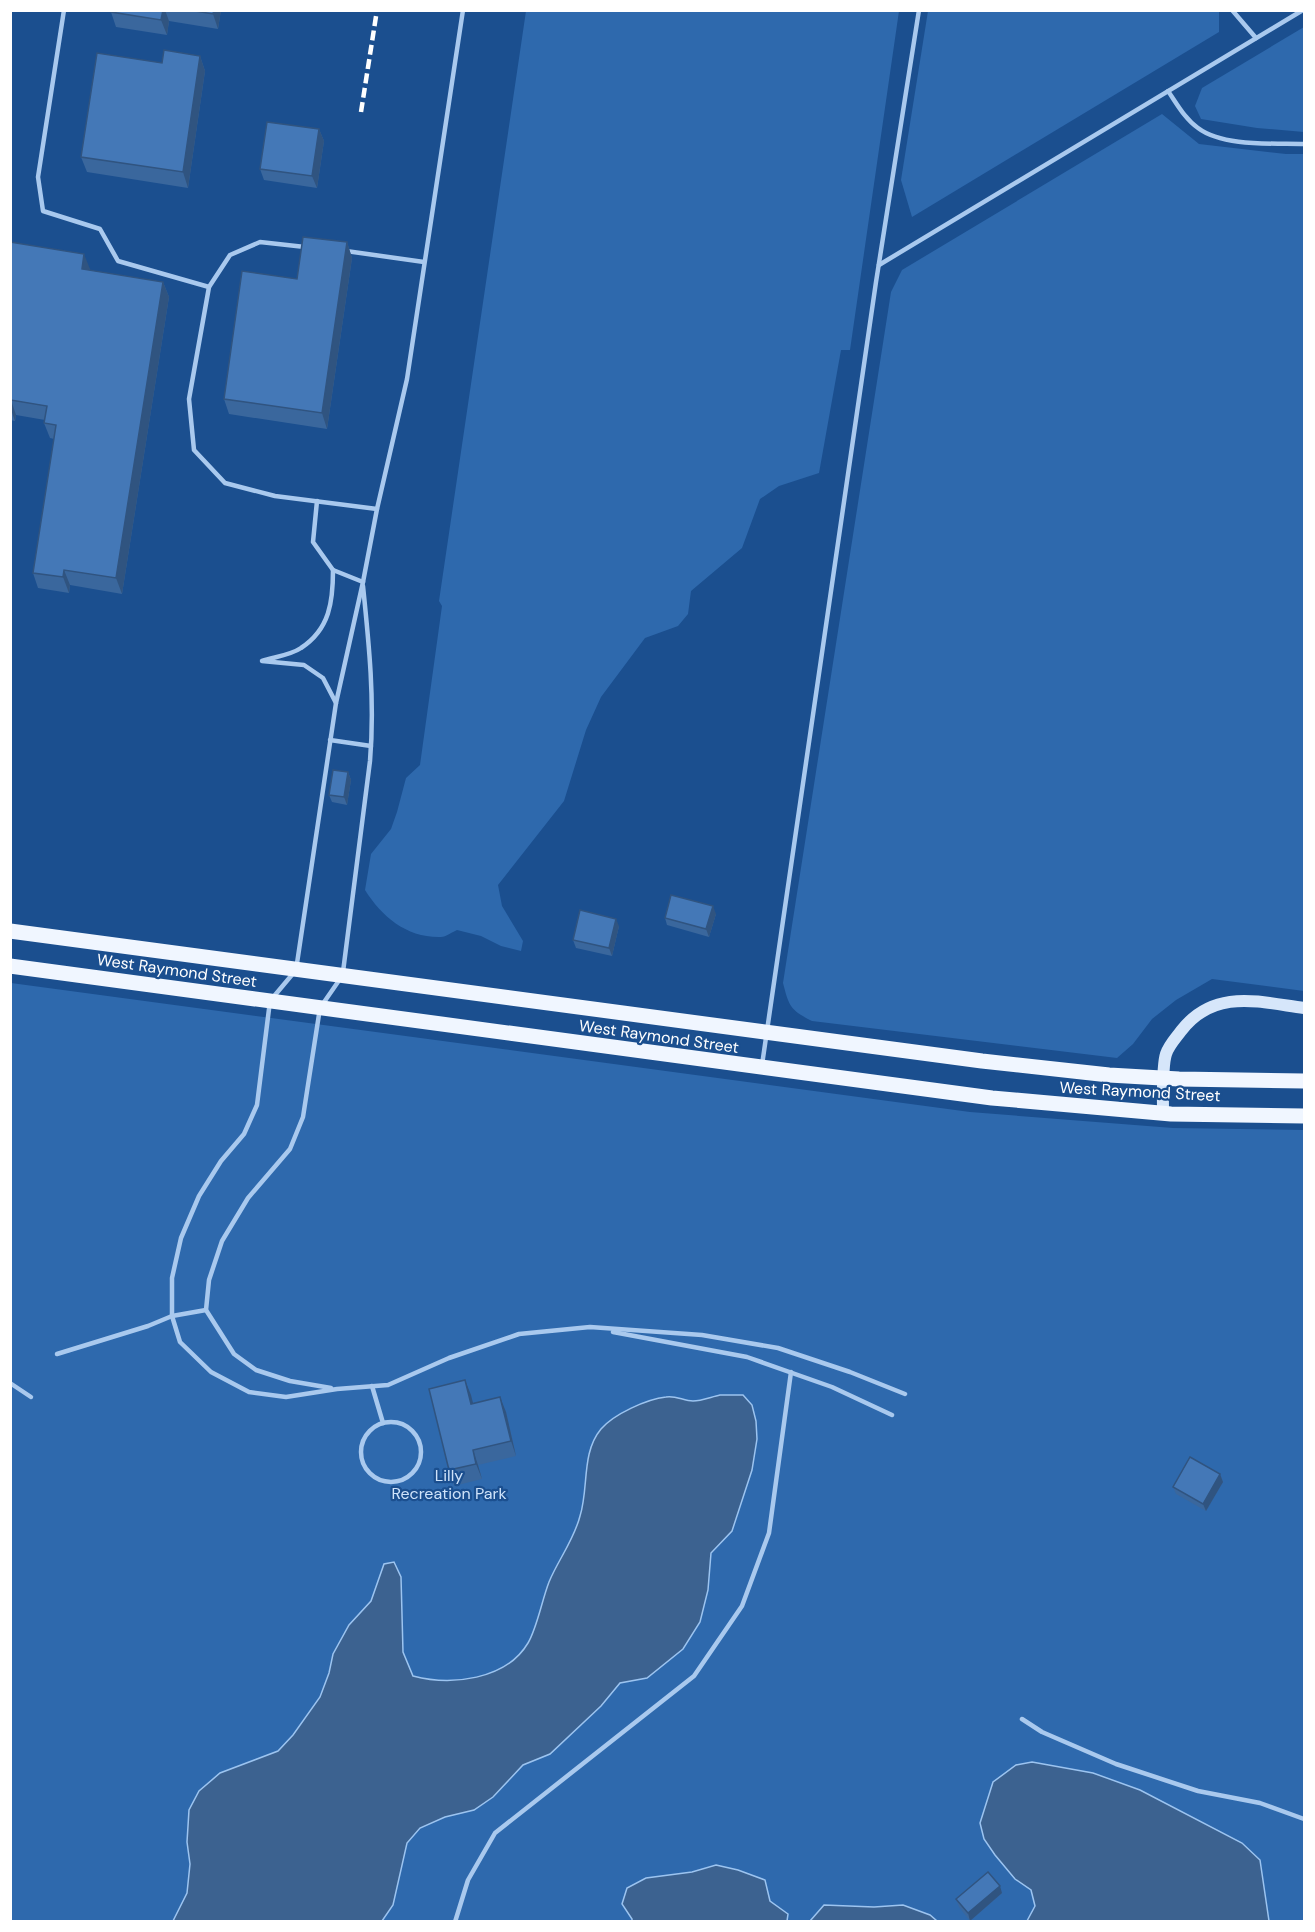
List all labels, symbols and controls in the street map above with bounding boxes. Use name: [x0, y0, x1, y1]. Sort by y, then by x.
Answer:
street label: West Raymond Street: [96, 949, 258, 992]
street label: West Raymond Street: [578, 1015, 740, 1058]
street label: West Raymond Street: [1059, 1077, 1221, 1106]
park label: Lilly Recreation Park: [391, 1465, 507, 1504]

